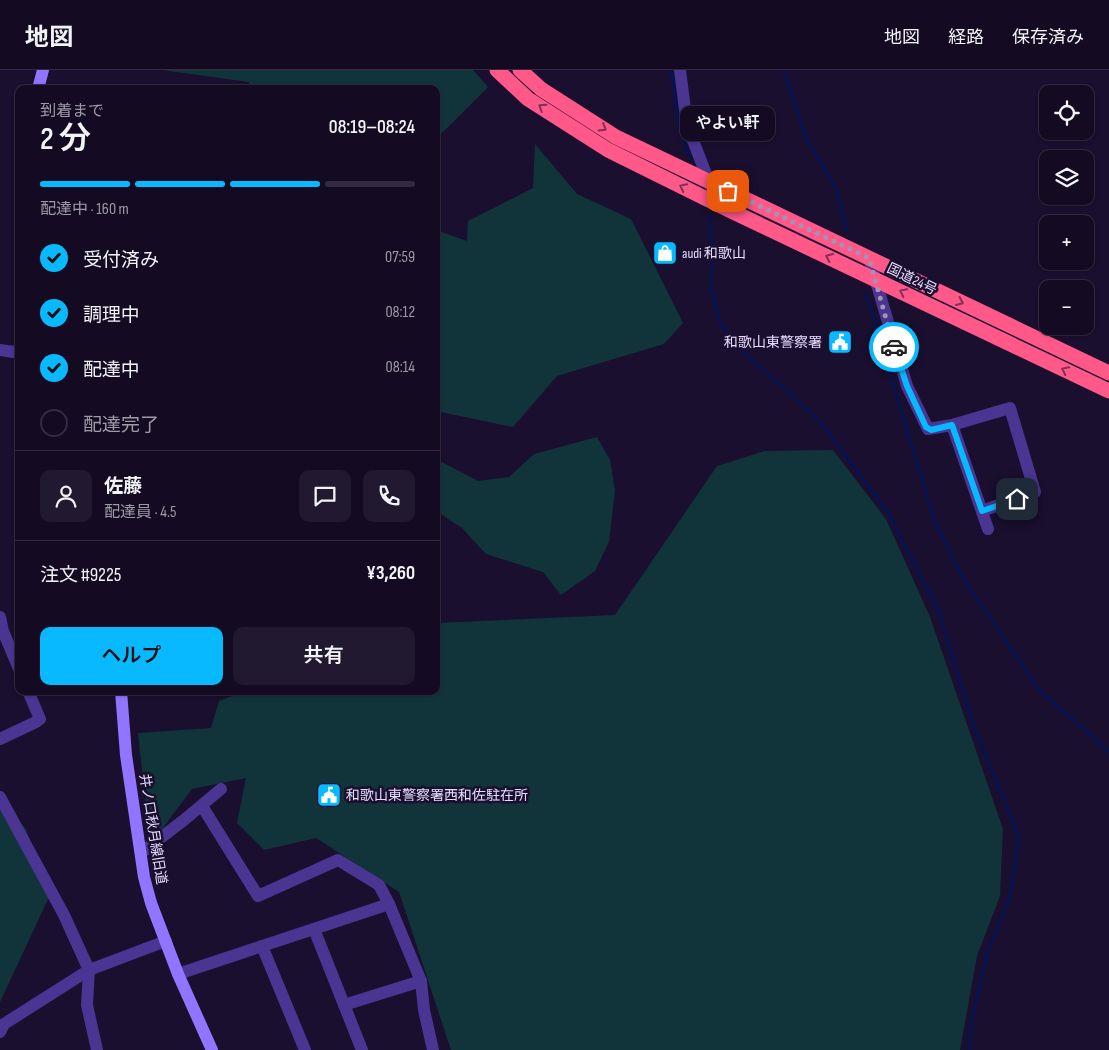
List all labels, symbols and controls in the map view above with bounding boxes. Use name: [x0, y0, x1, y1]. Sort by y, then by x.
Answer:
text: 地図: [25, 23, 73, 52]
text: 地図: [884, 27, 920, 48]
text: 経路: [948, 27, 984, 48]
text: 保存済み: [1012, 27, 1084, 48]
map controls: [1039, 85, 1094, 335]
button: locate: [1039, 85, 1094, 140]
text: 到着まで: [40, 102, 104, 121]
one-way arrow: [538, 104, 547, 114]
callout: やよい軒: [680, 106, 776, 141]
text: やよい軒: [695, 114, 760, 133]
text: 08:19–08:24: [329, 116, 415, 139]
text: 2 分: [40, 120, 91, 159]
one-way arrow: [597, 122, 606, 131]
button: layers: [1039, 150, 1094, 205]
pin: [707, 170, 749, 212]
icon: bag: [714, 177, 742, 205]
one-way arrow: [679, 183, 688, 193]
text: 配達中 · 160 m: [40, 200, 129, 219]
button: +: [1039, 215, 1094, 270]
shop icon: audi 和歌山: [652, 240, 678, 266]
icon: check: [40, 244, 68, 272]
place label: audi 和歌山: [682, 245, 746, 262]
text: 07:59: [385, 248, 415, 267]
text: 受付済み: [83, 249, 159, 272]
one-way arrow: [825, 253, 834, 264]
street label: 国道24号: [884, 260, 940, 298]
button: −: [1039, 280, 1094, 335]
one-way arrow: [899, 288, 908, 299]
one-way arrow: [955, 296, 964, 306]
icon: check: [40, 299, 68, 327]
text: 08:12: [385, 303, 415, 322]
text: 調理中: [83, 304, 140, 327]
courier: [869, 322, 919, 372]
public building icon: 和歌山東警察署: [827, 329, 853, 355]
icon: car: [880, 333, 908, 361]
place label: 和歌山東警察署: [724, 334, 822, 351]
icon: check: [40, 354, 68, 382]
text: 08:14: [386, 358, 415, 377]
text: 配達中: [83, 359, 140, 382]
one-way arrow: [1061, 366, 1070, 376]
text: 配達完了: [83, 414, 159, 437]
button: person: [40, 470, 92, 522]
button: chat: [299, 470, 351, 522]
button: phone: [363, 470, 415, 522]
text: 佐藤: [104, 475, 142, 498]
pin: [996, 478, 1038, 520]
icon: home: [1003, 485, 1031, 513]
text: 配達員 · 4.5: [104, 503, 176, 522]
text: ¥3,260: [366, 562, 415, 585]
text: 注文 #9225: [40, 564, 121, 587]
button: ヘルプ: [40, 627, 223, 685]
button: 共有: [233, 627, 415, 685]
street label: 井ノ口秋月線旧道: [136, 772, 170, 886]
public building icon: 和歌山東警察署西和佐駐在所: [316, 782, 342, 808]
place label: 和歌山東警察署西和佐駐在所: [346, 787, 528, 804]

